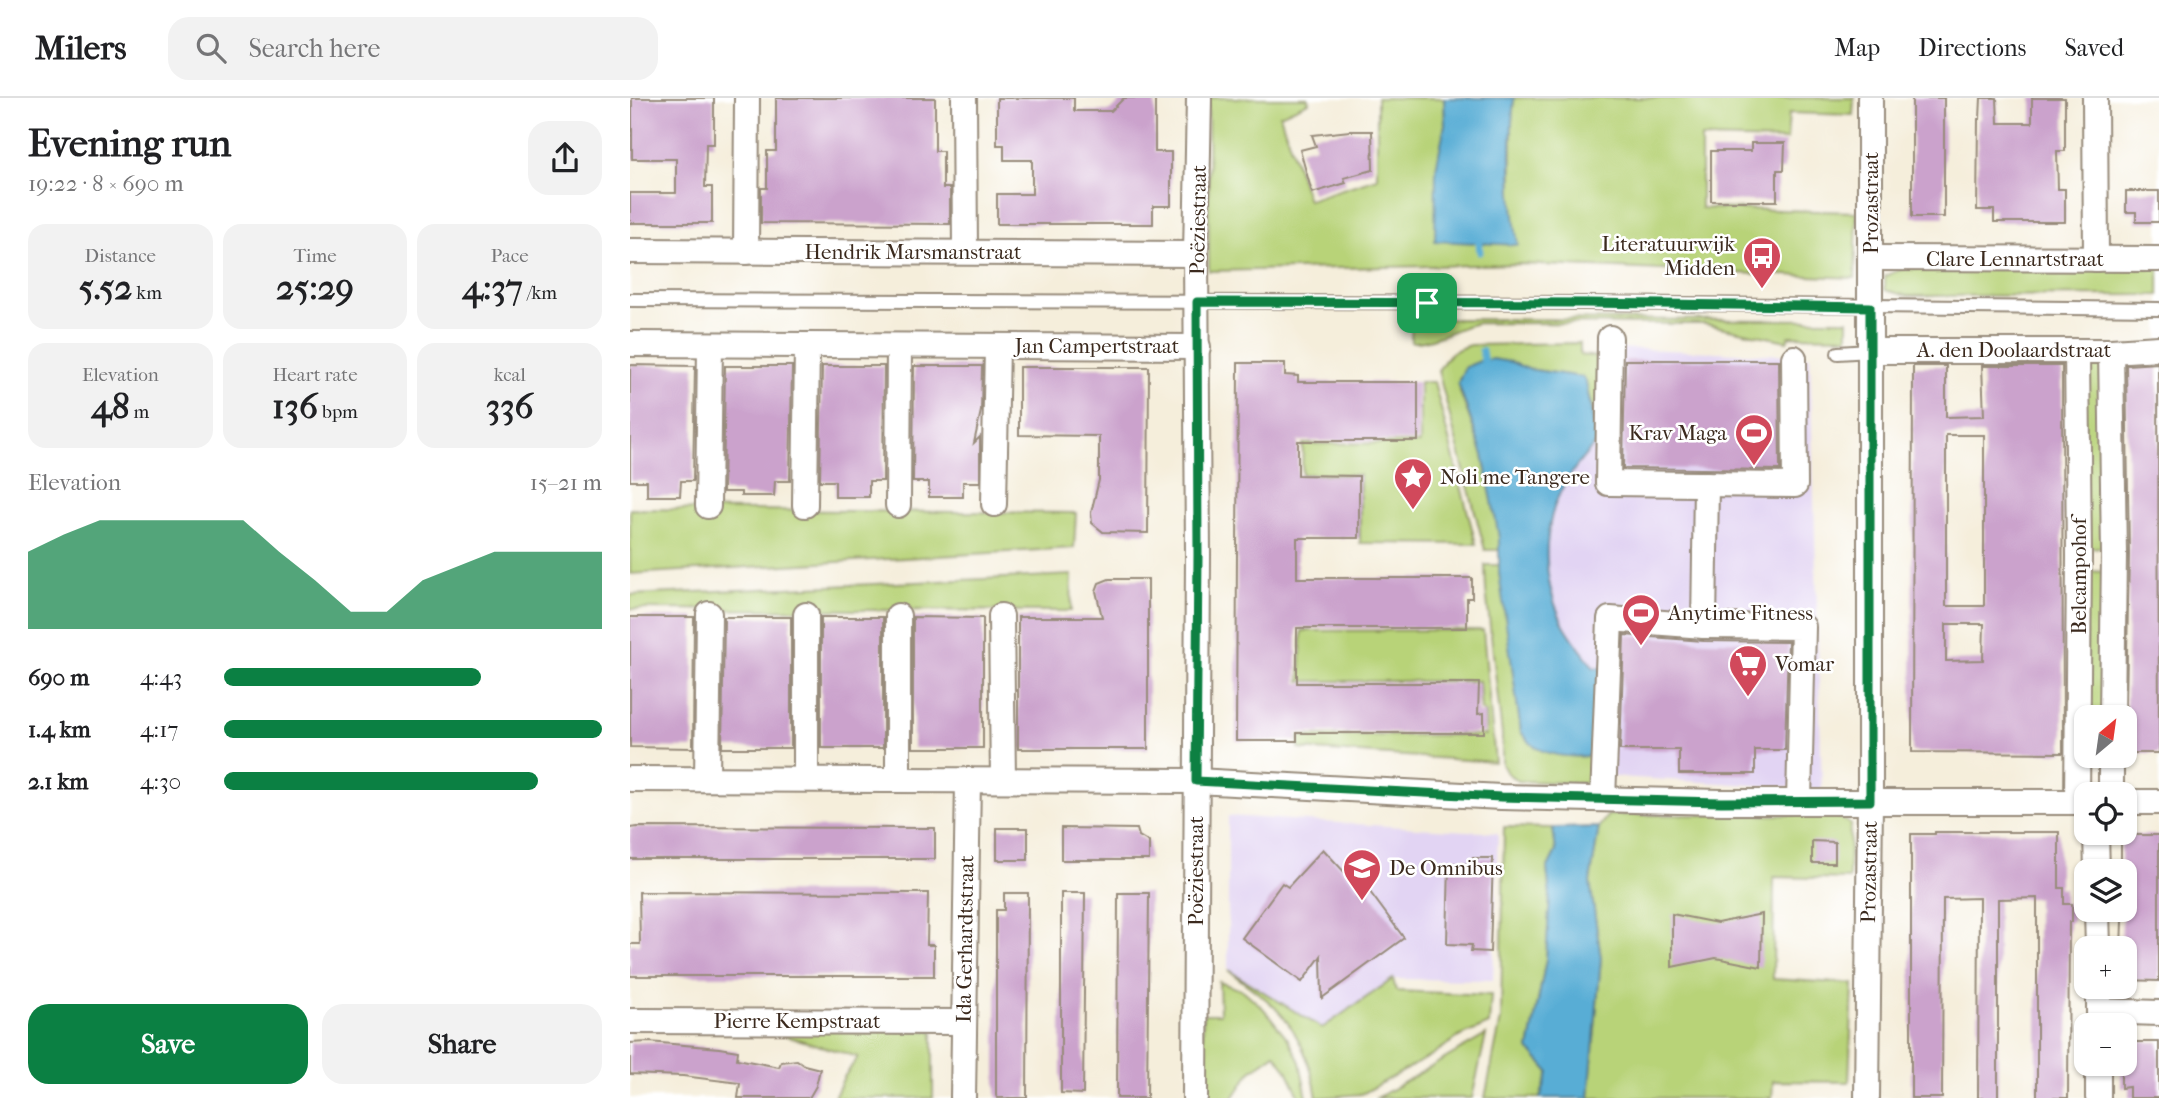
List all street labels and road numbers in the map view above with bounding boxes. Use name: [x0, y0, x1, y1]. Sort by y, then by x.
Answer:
street label: Prozastraat: [1859, 151, 1883, 254]
street label: Poëziestraat: [1185, 164, 1211, 275]
street label: Hendrik Marsmanstraat: [805, 240, 1022, 264]
street label: Clare Lennartstraat: [1926, 247, 2105, 271]
street label: Jan Campertstraat: [1013, 334, 1180, 358]
street label: A. den Doolaardstraat: [1916, 338, 2112, 362]
street label: Belcampohof: [2067, 513, 2091, 635]
street label: Poëziestraat: [1184, 815, 1208, 926]
street label: Prozastraat: [1856, 820, 1882, 923]
street label: Ida Gerhardtstraat: [952, 854, 978, 1023]
street label: Pierre Kempstraat: [714, 1009, 881, 1033]

